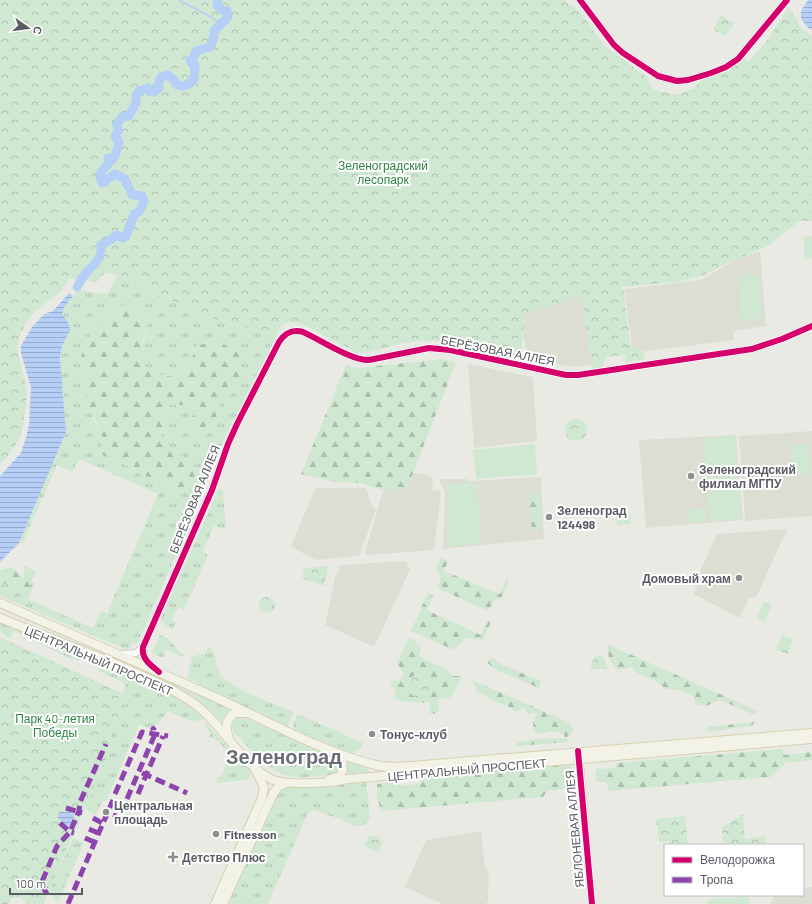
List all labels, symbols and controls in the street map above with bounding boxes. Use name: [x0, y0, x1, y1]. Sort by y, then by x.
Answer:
north arrow: [8, 8, 48, 48]
text: С: [31, 25, 45, 36]
park label: Зеленоградский лесопарк: [338, 158, 428, 187]
street label: БЕРЁЗОВАЯ АЛЛЕЯ: [440, 332, 556, 368]
street label: БЕРЁЗОВАЯ АЛЛЕЯ: [166, 443, 222, 555]
place label: Зеленоградский филиал МГПУ: [699, 462, 796, 491]
marker: Зеленоградский филиал МГПУ: [686, 471, 696, 481]
place label: Зеленоград 124498: [557, 503, 627, 531]
marker: Зеленоград 124498: [544, 512, 554, 522]
place label: Домовый храм: [642, 571, 731, 586]
marker: Домовый храм: [734, 573, 744, 583]
street label: ЦЕНТРАЛЬНЫЙ ПРОСПЕКТ: [22, 622, 176, 699]
park label: Парк 40-летия Победы: [15, 711, 95, 740]
place label: Тонус-клуб: [380, 727, 447, 742]
marker: Тонус-клуб: [367, 729, 377, 739]
district label: Зеленоград: [226, 744, 342, 768]
street label: ЦЕНТРАЛЬНЫЙ ПРОСПЕКТ: [387, 755, 548, 784]
street label: ЯБЛОНЕВАЯ АЛЛЕЯ: [562, 770, 586, 888]
place label: Центральная площадь: [114, 798, 193, 827]
marker: Центральная площадь: [101, 807, 111, 817]
place label: Fitnesson: [224, 827, 277, 841]
marker: Fitnesson: [211, 829, 221, 839]
legend: [664, 844, 804, 896]
place label: Детство Плюс: [182, 850, 266, 865]
marker: Детство Плюс: [167, 851, 179, 863]
text: Велодорожка: [700, 852, 775, 867]
scale bar: [10, 870, 82, 896]
text: Тропа: [700, 872, 734, 887]
text: 100 m: [16, 876, 46, 890]

